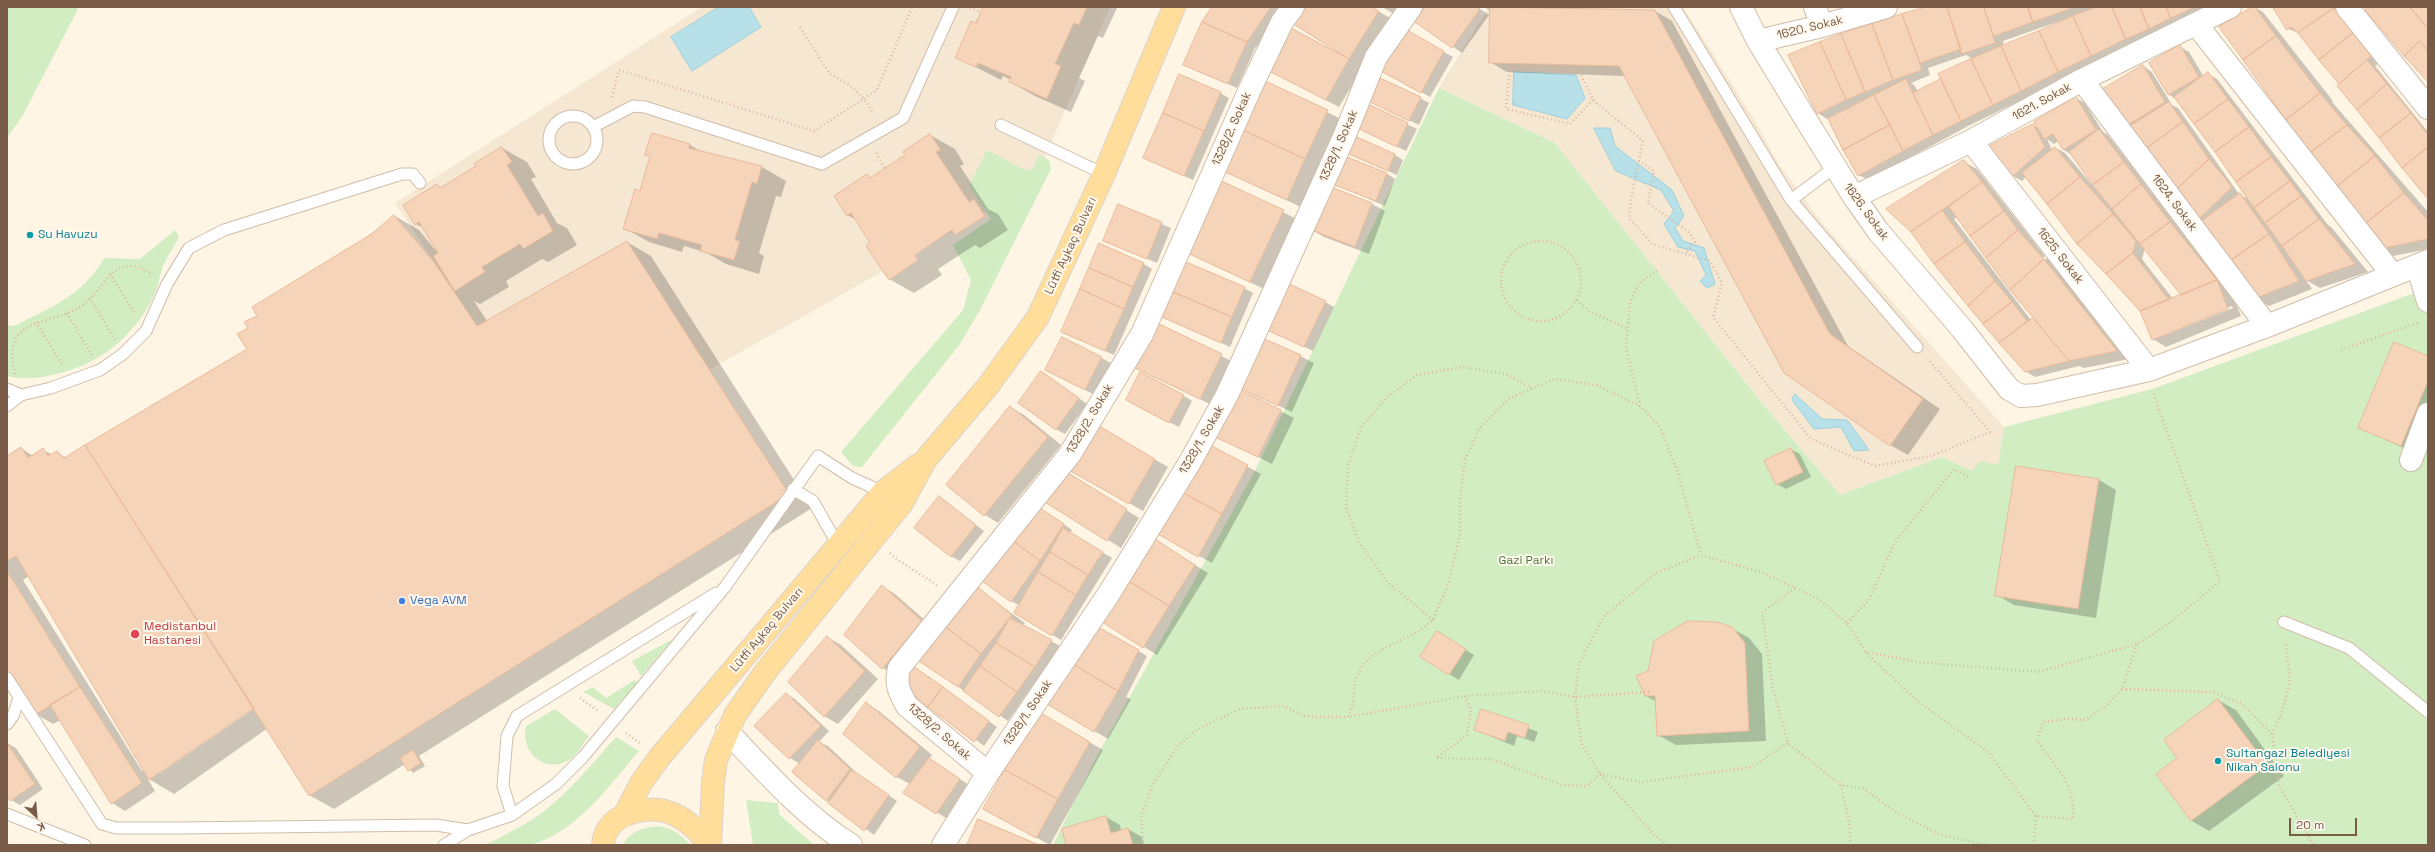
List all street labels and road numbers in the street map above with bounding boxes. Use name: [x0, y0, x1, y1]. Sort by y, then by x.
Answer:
street label: 1620. Sokak: [1775, 13, 1845, 43]
street label: 1621. Sokak: [2010, 80, 2074, 124]
street label: 1328/2. Sokak: [1209, 90, 1255, 168]
street label: 1328/1. Sokak: [1317, 108, 1361, 184]
street label: 1624. Sokak: [2148, 172, 2200, 234]
street label: 1626. Sokak: [1840, 180, 1892, 244]
street label: Lütfi Aykaç Bulvarı: [1042, 195, 1100, 297]
street label: 1625. Sokak: [2034, 225, 2086, 287]
street label: 1328/2. Sokak: [1063, 381, 1117, 457]
street label: 1328/1. Sokak: [1177, 403, 1227, 477]
street label: Lütfi Aykaç Bulvarı: [727, 585, 807, 675]
street label: 1328/1. Sokak: [1001, 677, 1055, 749]
street label: 1328/2. Sokak: [904, 701, 974, 763]

